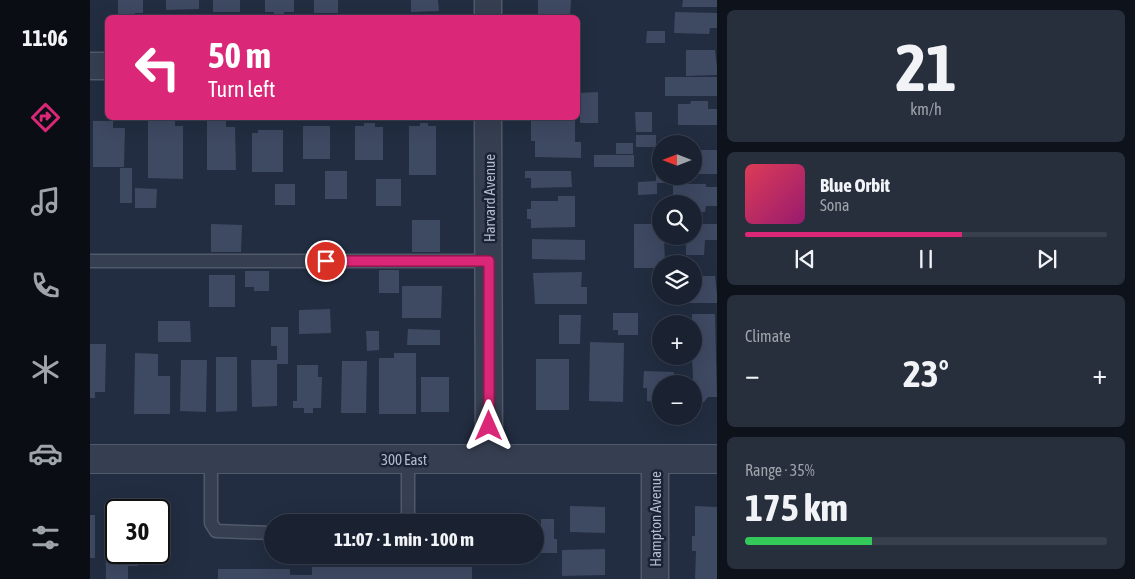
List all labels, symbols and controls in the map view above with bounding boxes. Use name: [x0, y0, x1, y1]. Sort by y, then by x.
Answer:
text: 11:06: [22, 25, 68, 51]
text: 21: [895, 30, 957, 105]
icon: left: [125, 35, 190, 100]
text: 50 m: [208, 35, 271, 75]
text: Turn left: [208, 76, 275, 102]
icon: directions: [28, 100, 63, 135]
text: km/h: [910, 100, 942, 118]
north arrow: [652, 135, 702, 185]
map controls: [652, 135, 702, 425]
street label: Harvard Avenue: [481, 154, 498, 242]
text: Blue Orbit: [820, 174, 890, 196]
icon: music: [28, 184, 63, 219]
button: search: [652, 195, 702, 245]
text: Sona: [820, 196, 849, 214]
pin: [305, 240, 347, 282]
icon: previous: [791, 245, 819, 273]
icon: pause: [912, 245, 940, 273]
icon: next: [1033, 245, 1061, 273]
icon: arrive: [312, 247, 340, 275]
button: layers: [652, 255, 702, 305]
icon: phone: [28, 268, 63, 303]
button: +: [652, 315, 702, 365]
text: Climate: [745, 327, 791, 345]
icon: climate: [28, 352, 63, 387]
text: 23°: [903, 352, 949, 395]
text: −: [745, 358, 760, 390]
text: +: [1092, 358, 1107, 390]
button: −: [652, 375, 702, 425]
position arrow: [462, 399, 514, 451]
icon: car: [28, 436, 63, 471]
street label: 300 East: [381, 451, 427, 468]
text: Range · 35%: [745, 461, 815, 479]
street label: Hampton Avenue: [647, 471, 664, 567]
text: 175 km: [745, 486, 848, 529]
speed limit sign: 30: [105, 499, 170, 564]
icon: filters: [28, 520, 63, 555]
text: 11:07 · 1 min · 100 m: [334, 528, 474, 550]

